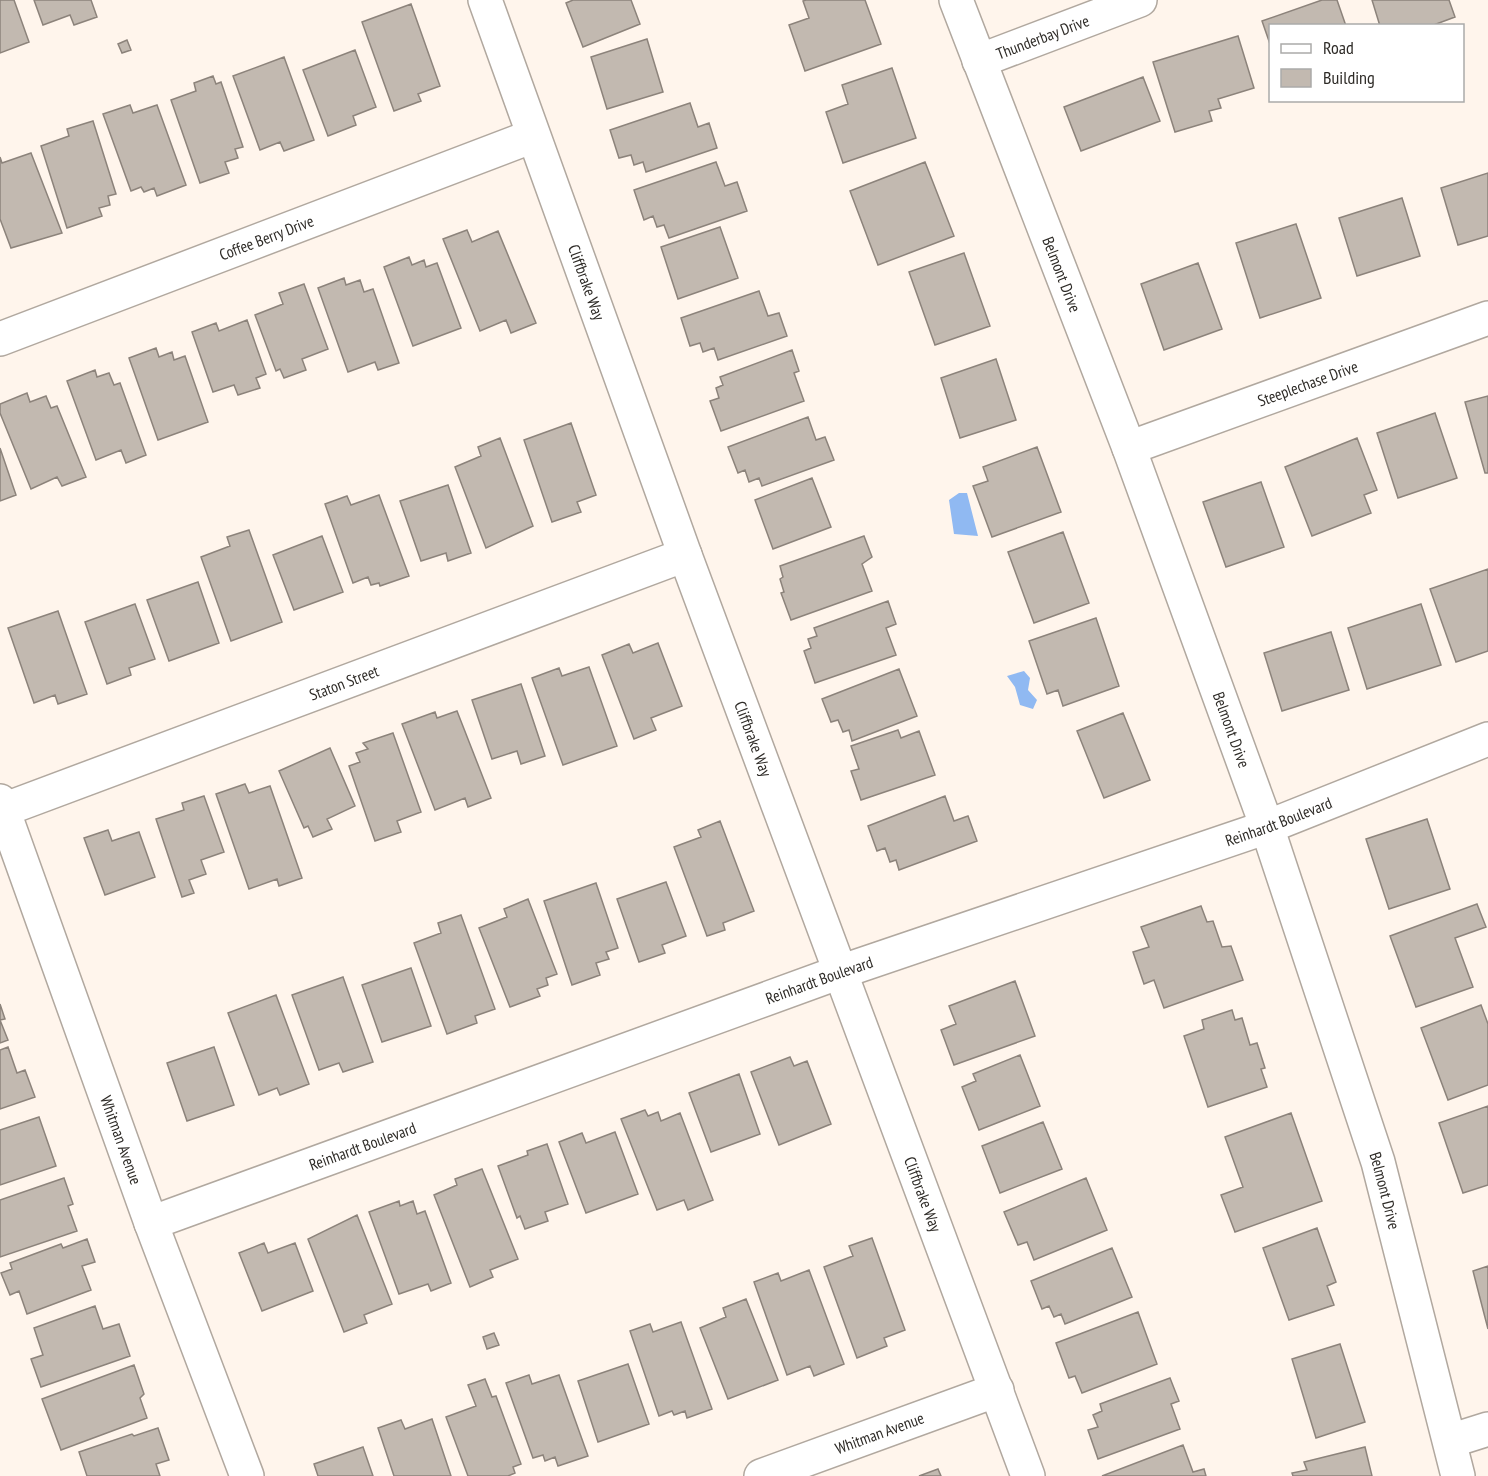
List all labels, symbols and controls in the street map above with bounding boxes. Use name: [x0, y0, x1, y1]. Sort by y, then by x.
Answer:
street label: Thunderbay Drive: [993, 10, 1092, 64]
legend: [1269, 24, 1464, 102]
text: Road: [1323, 36, 1354, 59]
text: Building: [1323, 66, 1375, 89]
street label: Coffee Berry Drive: [216, 211, 316, 265]
street label: Belmont Drive: [1038, 234, 1086, 315]
street label: Cliffbrake Way: [564, 242, 610, 323]
street label: Steeplechase Drive: [1255, 356, 1360, 411]
street label: Staton Street: [307, 660, 382, 705]
street label: Belmont Drive: [1209, 689, 1255, 770]
street label: Cliffbrake Way: [730, 698, 777, 779]
street label: Reinhardt Boulevard: [1223, 792, 1335, 850]
street label: Reinhardt Boulevard: [763, 952, 875, 1008]
street label: Whitman Avenue: [96, 1093, 146, 1187]
street label: Reinhardt Boulevard: [306, 1117, 419, 1175]
street label: Belmont Drive: [1365, 1149, 1405, 1231]
street label: Cliffbrake Way: [900, 1154, 946, 1235]
street label: Whitman Avenue: [832, 1408, 927, 1458]

